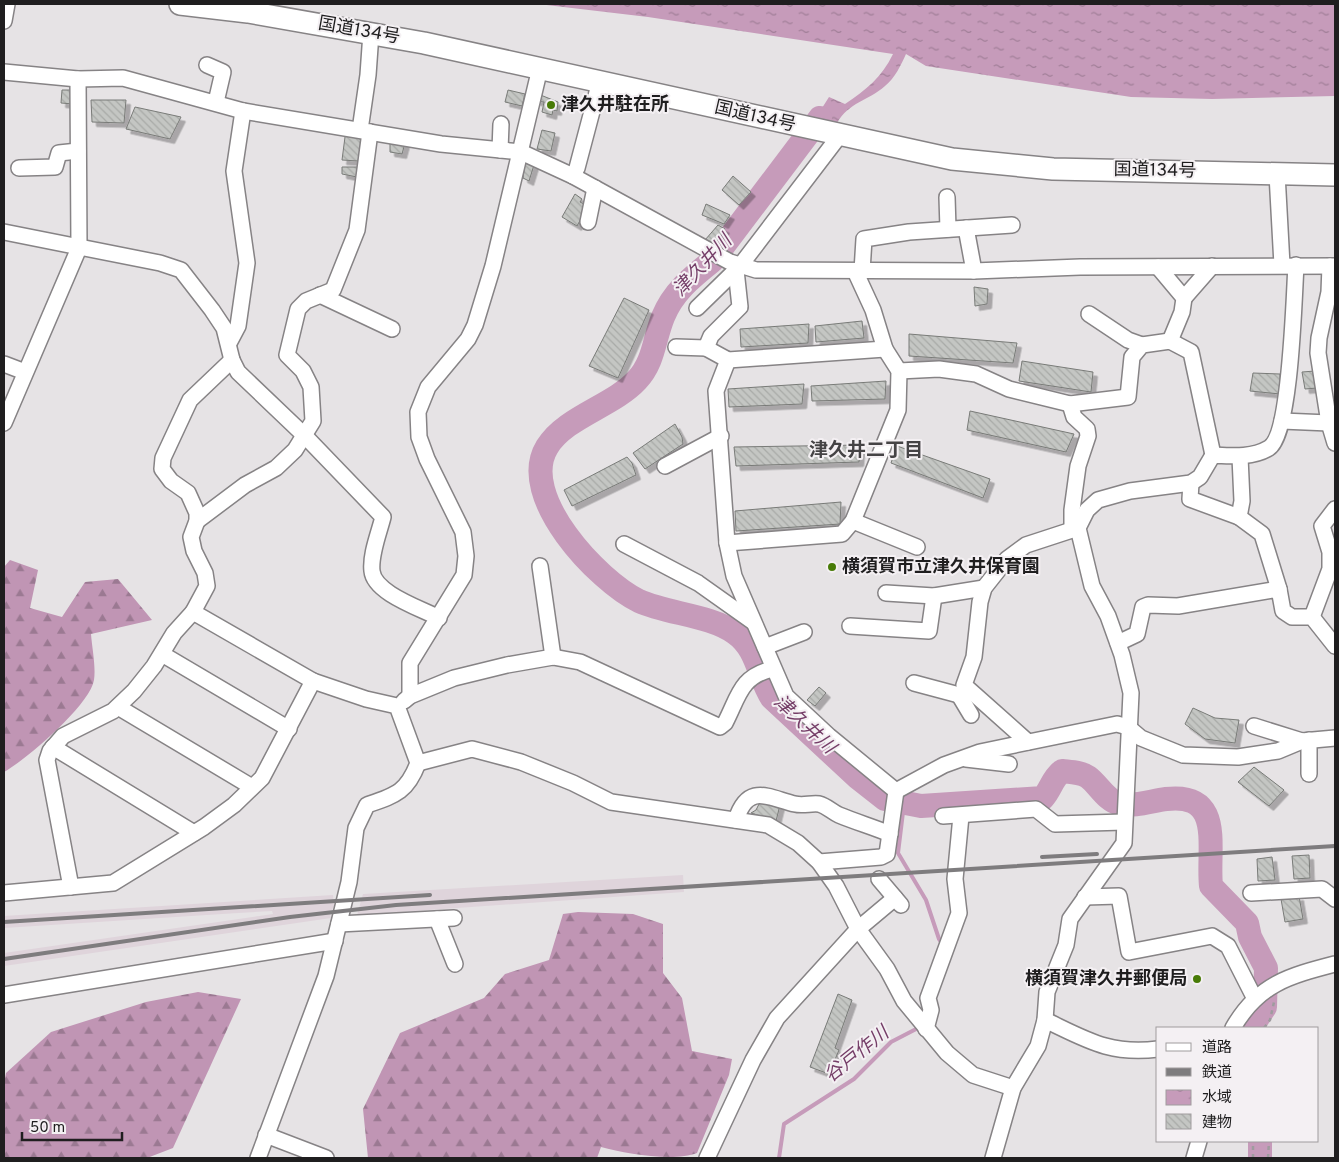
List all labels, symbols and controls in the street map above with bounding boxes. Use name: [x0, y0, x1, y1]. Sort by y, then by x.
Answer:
street label: 国道134号: [316, 12, 402, 50]
place label: 津久井駐在所: [561, 94, 669, 117]
street label: 国道134号: [712, 96, 798, 138]
marker: 津久井駐在所: [545, 99, 557, 111]
street label: 国道134号: [1113, 159, 1197, 183]
water label: 津久井川: [668, 229, 739, 302]
district label: 津久井二丁目: [809, 439, 923, 463]
place label: 横須賀市立津久井保育園: [842, 556, 1040, 579]
marker: 横須賀市立津久井保育園: [826, 561, 838, 573]
water label: 津久井川: [768, 690, 841, 761]
place label: 横須賀津久井郵便局: [1025, 968, 1187, 991]
marker: 横須賀津久井郵便局: [1191, 973, 1203, 985]
water label: 谷戸作川: [820, 1021, 896, 1088]
legend: [1156, 1027, 1319, 1142]
text: 道路: [1202, 1039, 1232, 1058]
text: 鉄道: [1202, 1064, 1232, 1083]
text: 水域: [1202, 1089, 1232, 1108]
scale bar: [22, 1110, 122, 1142]
text: 建物: [1202, 1114, 1232, 1133]
text: 50 m: [30, 1119, 65, 1138]

